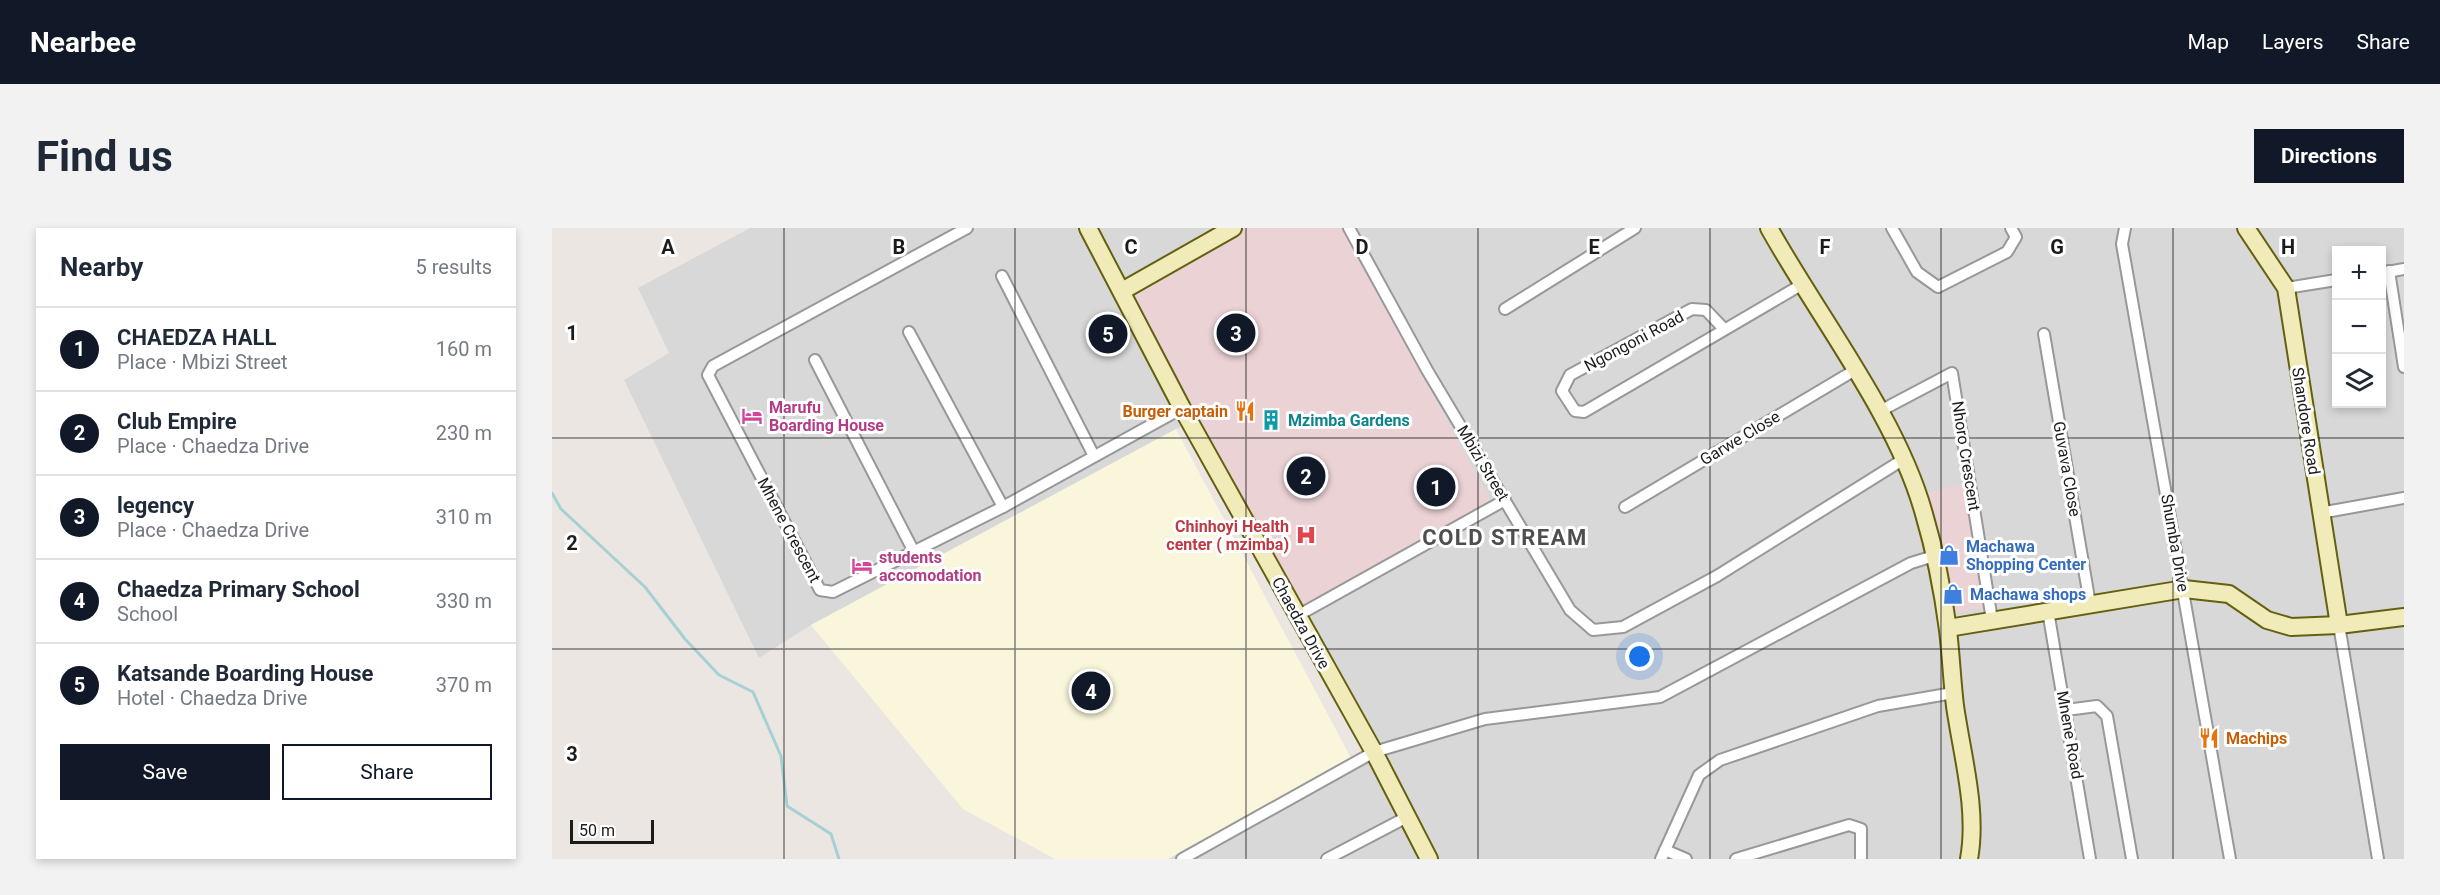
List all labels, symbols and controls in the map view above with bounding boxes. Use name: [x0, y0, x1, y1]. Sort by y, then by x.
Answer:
text: Nearbee: [30, 26, 136, 59]
text: Map: [2187, 30, 2229, 54]
text: Layers: [2262, 30, 2323, 54]
text: Share: [2356, 30, 2410, 54]
button: Directions: [2254, 129, 2404, 183]
text: Find us: [36, 132, 173, 181]
text: A: [661, 235, 675, 259]
text: B: [893, 235, 905, 259]
text: C: [1124, 235, 1138, 259]
text: D: [1356, 235, 1369, 259]
text: E: [1588, 235, 1600, 259]
text: F: [1820, 235, 1831, 259]
text: G: [2050, 235, 2064, 259]
text: H: [2281, 235, 2295, 259]
map controls: [2332, 246, 2386, 408]
button: +: [2332, 246, 2386, 300]
text: Nearby: [60, 252, 143, 282]
text: 5 results: [416, 255, 492, 279]
button: −: [2332, 300, 2386, 354]
street label: Ngongoni Road: [1581, 307, 1687, 375]
pin: 3: [1216, 310, 1256, 356]
pin: 5: [1088, 312, 1128, 356]
text: 1: [566, 321, 578, 345]
text: CHAEDZA HALL: [117, 325, 276, 350]
text: 1: [74, 337, 85, 361]
text: 160 m: [436, 337, 492, 361]
text: Place · Mbizi Street: [117, 350, 288, 374]
button: layers: [2332, 354, 2386, 408]
street label: Shandore Road: [2288, 366, 2324, 476]
place label: Marufu Boarding House: [769, 398, 884, 435]
restaurant icon: Burger captain: [1233, 399, 1257, 423]
street label: Nhoro Crescent: [1948, 400, 1984, 512]
place label: Burger captain: [1122, 402, 1228, 421]
hotel icon: Marufu Boarding House: [740, 404, 764, 428]
street label: Garwe Close: [1697, 407, 1783, 469]
building icon: Mzimba Gardens: [1259, 408, 1283, 432]
text: Club Empire: [117, 409, 237, 434]
place label: Mzimba Gardens: [1288, 411, 1410, 430]
street label: Guvava Close: [2049, 420, 2085, 518]
text: 2: [74, 421, 85, 445]
text: 230 m: [436, 421, 492, 445]
street label: Mbizi Street: [1453, 422, 1513, 504]
text: Place · Chaedza Drive: [117, 434, 309, 458]
pin: 2: [1286, 454, 1326, 498]
pin: 1: [1416, 464, 1456, 510]
street label: Mhene Crescent: [753, 474, 825, 586]
text: legency: [117, 493, 194, 518]
street label: Shumba Drive: [2157, 493, 2193, 593]
text: 3: [74, 505, 85, 529]
text: 310 m: [436, 505, 492, 529]
place label: Chinhoyi Health center ( mzimba): [1166, 517, 1289, 554]
text: Place · Chaedza Drive: [117, 518, 309, 542]
hospital icon: Chinhoyi Health center ( mzimba): [1294, 523, 1318, 547]
district label: COLD STREAM: [1422, 525, 1588, 550]
text: 2: [566, 531, 578, 555]
place label: Machawa Shopping Center: [1966, 537, 2086, 574]
shop icon: Machawa Shopping Center: [1937, 543, 1961, 567]
place label: students accomodation: [879, 548, 981, 585]
hotel icon: students accomodation: [850, 554, 874, 578]
street label: Chaedza Drive: [1268, 574, 1334, 672]
text: Chaedza Primary School: [117, 577, 360, 602]
shop icon: Machawa shops: [1941, 582, 1965, 606]
place label: Machawa shops: [1970, 585, 2086, 604]
text: 4: [74, 589, 85, 613]
text: 330 m: [436, 589, 492, 613]
text: School: [117, 602, 178, 626]
your location: [1625, 642, 1654, 671]
text: Katsande Boarding House: [117, 661, 373, 686]
pin: 4: [1072, 668, 1110, 714]
text: 5: [74, 673, 85, 697]
text: 370 m: [436, 673, 492, 697]
text: Hotel · Chaedza Drive: [117, 686, 307, 710]
street label: Mnene Road: [2053, 689, 2087, 781]
restaurant icon: Machips: [2197, 726, 2221, 750]
place label: Machips: [2226, 729, 2287, 748]
text: 3: [566, 742, 578, 766]
button: Save: [60, 744, 270, 800]
button: Share: [282, 744, 492, 800]
scale bar: [570, 817, 654, 844]
text: 50 m: [579, 821, 615, 840]

